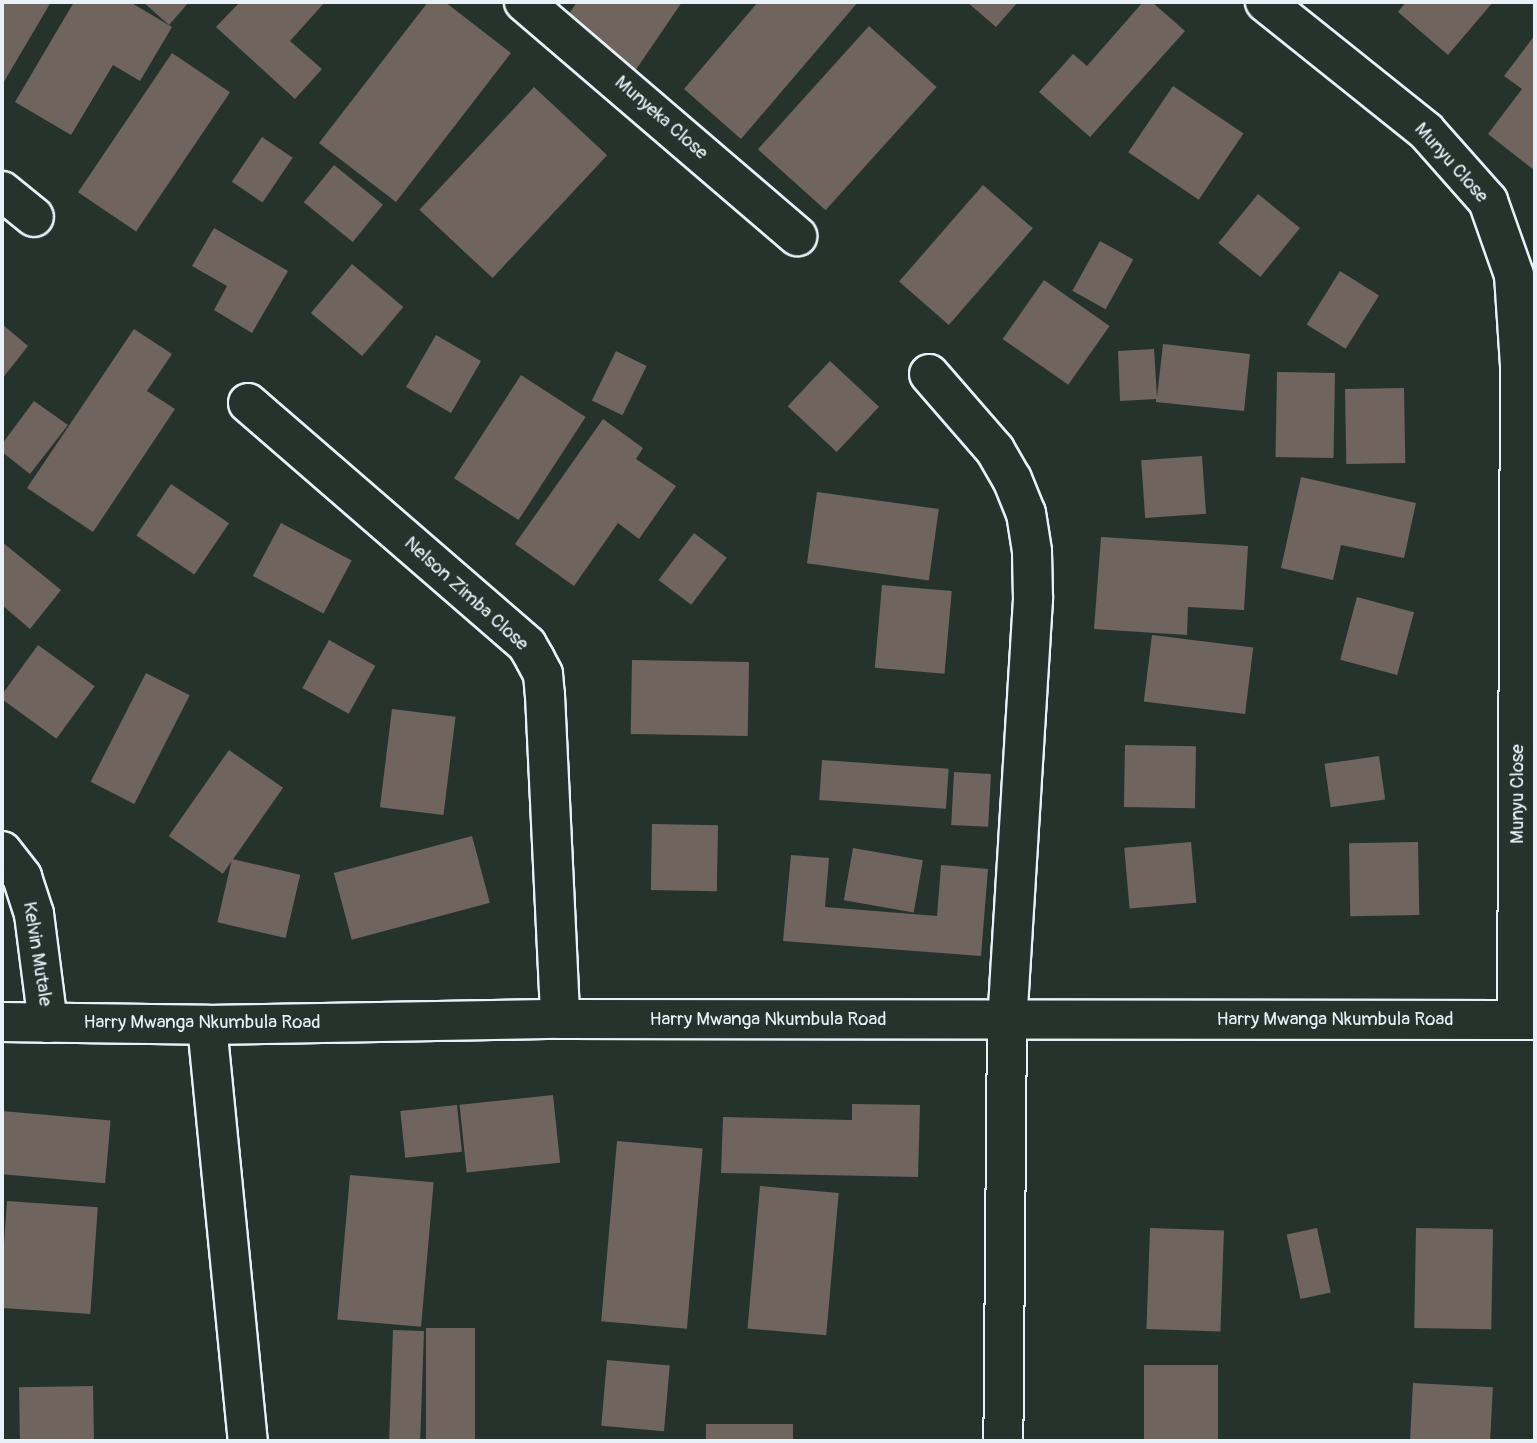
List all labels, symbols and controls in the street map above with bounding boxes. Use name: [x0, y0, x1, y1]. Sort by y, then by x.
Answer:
street label: Munyeka Close: [610, 71, 712, 165]
street label: Munyu Close: [1409, 118, 1493, 208]
street label: Nelson Zimba Close: [399, 532, 533, 656]
street label: Munyu Close: [1507, 744, 1529, 844]
street label: Kelvin Mutale: [17, 900, 57, 1008]
street label: Harry Mwanga Nkumbula Road: [649, 1009, 887, 1031]
street label: Harry Mwanga Nkumbula Road: [1216, 1009, 1454, 1031]
street label: Harry Mwanga Nkumbula Road: [83, 1012, 321, 1034]

